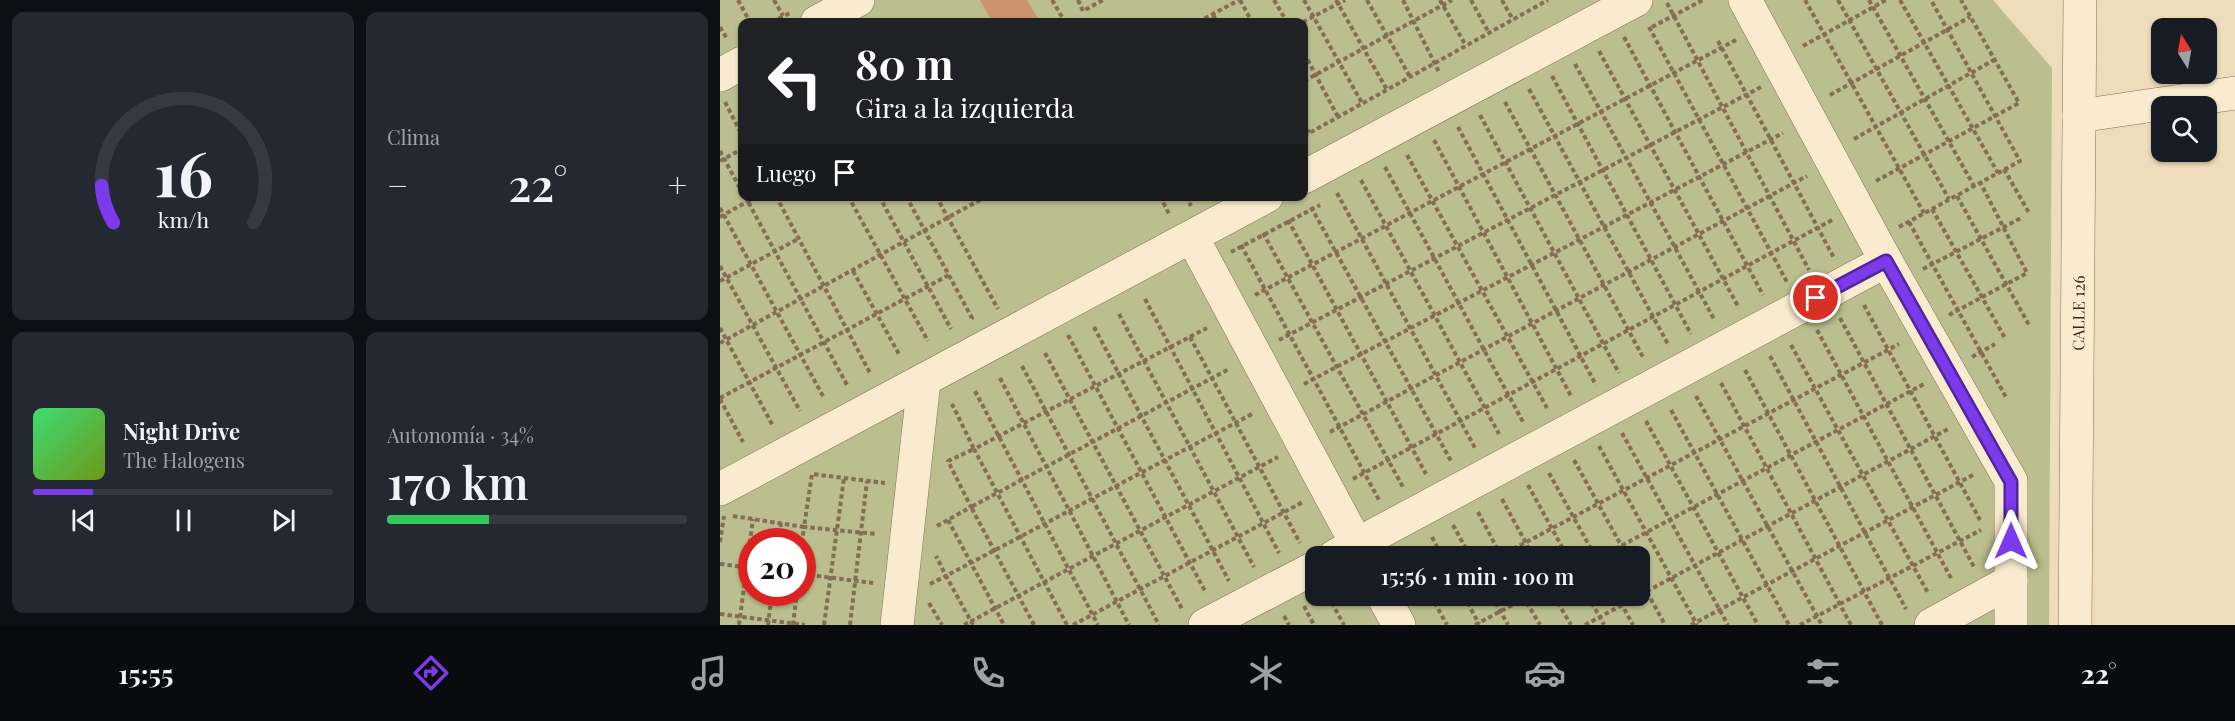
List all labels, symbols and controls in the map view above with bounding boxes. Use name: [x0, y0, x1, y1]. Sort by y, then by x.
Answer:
north arrow: [2151, 18, 2217, 84]
map controls: [2151, 18, 2217, 162]
text: 80 m: [855, 35, 953, 91]
icon: left: [756, 42, 834, 120]
text: Gira a la izquierda: [855, 89, 1074, 125]
button: search: [2151, 96, 2217, 162]
text: Clima: [387, 123, 440, 150]
text: 16: [154, 129, 212, 213]
text: 22°: [508, 153, 568, 213]
icon: arrive: [828, 156, 861, 189]
text: Luego: [756, 158, 816, 188]
text: −: [387, 162, 408, 206]
text: +: [668, 162, 687, 206]
text: km/h: [157, 205, 209, 233]
pin: [1790, 272, 1841, 323]
street label: CALLE 126: [2067, 275, 2088, 351]
icon: arrive: [1799, 281, 1832, 314]
text: Night Drive: [123, 416, 240, 446]
text: Autonomía · 34%: [387, 421, 534, 448]
text: The Halogens: [123, 446, 245, 473]
text: 170 km: [387, 451, 528, 511]
icon: previous: [67, 504, 100, 537]
icon: pause: [167, 504, 200, 537]
icon: next: [267, 504, 300, 537]
position arrow: [1979, 509, 2043, 573]
speed limit sign: 20: [738, 528, 816, 606]
text: 15:56 · 1 min · 100 m: [1381, 561, 1574, 591]
icon: directions: [410, 652, 452, 694]
icon: music: [688, 652, 730, 694]
icon: phone: [967, 652, 1009, 694]
icon: climate: [1245, 652, 1287, 694]
icon: car: [1524, 652, 1566, 694]
icon: filters: [1802, 652, 1844, 694]
text: 15:55: [118, 655, 173, 691]
text: 22°: [2081, 655, 2117, 691]

